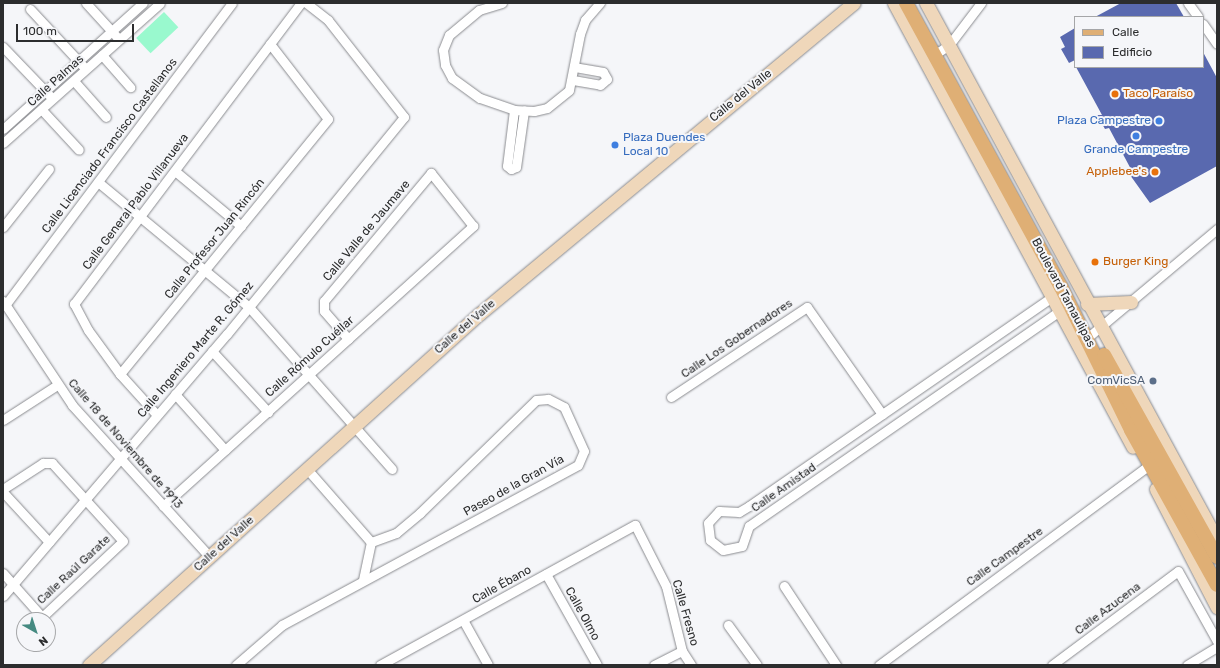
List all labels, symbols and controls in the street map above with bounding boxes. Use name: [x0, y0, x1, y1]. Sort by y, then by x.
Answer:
scale bar: [18, 16, 136, 42]
legend: [1074, 16, 1204, 68]
text: 100 m: [23, 24, 57, 38]
text: Calle: [1112, 25, 1139, 39]
text: Edificio: [1112, 45, 1152, 59]
street label: Calle Palmas: [25, 52, 87, 110]
street label: Calle Licenciado Francisco Castellanos: [39, 56, 181, 236]
street label: Calle del Valle: [707, 66, 775, 126]
place label: Taco Paraíso: [1123, 87, 1193, 101]
marker: Taco Paraíso: [1110, 89, 1120, 99]
place label: Plaza Campestre: [1057, 114, 1151, 128]
marker: Plaza Campestre: [1154, 116, 1164, 126]
street label: Calle General Pablo Villanueva: [80, 131, 192, 273]
place label: Plaza Duendes Local 10: [623, 131, 705, 159]
marker: Grande Campestre: [1131, 131, 1141, 141]
marker: Plaza Duendes Local 10: [610, 140, 620, 150]
place label: Grande Campestre: [1084, 143, 1188, 157]
place label: Applebee's: [1086, 165, 1147, 179]
marker: Applebee's: [1150, 167, 1160, 177]
street label: Calle Profesor Juan Rincón: [162, 176, 268, 302]
street label: Calle Valle de Jaumave: [320, 177, 414, 285]
street label: Boulevard Tamaulipas: [1028, 236, 1098, 350]
place label: Burger King: [1103, 255, 1169, 269]
marker: Burger King: [1090, 257, 1100, 267]
street label: Calle Ingeniero Marte R. Gómez: [135, 279, 257, 421]
street label: Calle Los Gobernadores: [679, 296, 795, 382]
street label: Calle del Valle: [432, 297, 498, 357]
street label: Calle Rómulo Cuéllar: [263, 313, 357, 401]
place label: ComVicSA: [1087, 374, 1145, 388]
street label: Calle 18 de Noviembre de 1913: [65, 376, 185, 512]
marker: ComVicSA: [1148, 376, 1158, 386]
street label: Paseo de la Gran Vía: [461, 452, 567, 520]
street label: Calle Amistad: [749, 460, 819, 516]
street label: Calle del Valle: [191, 513, 257, 575]
street label: Calle Campestre: [964, 524, 1046, 590]
street label: Calle Raúl Garate: [34, 532, 114, 608]
street label: Calle Ébano: [470, 563, 534, 607]
street label: Calle Fresno: [669, 578, 701, 648]
street label: Calle Azucena: [1072, 580, 1144, 638]
street label: Calle Olmo: [561, 585, 603, 643]
north arrow: [16, 612, 56, 652]
text: N: [36, 633, 50, 648]

